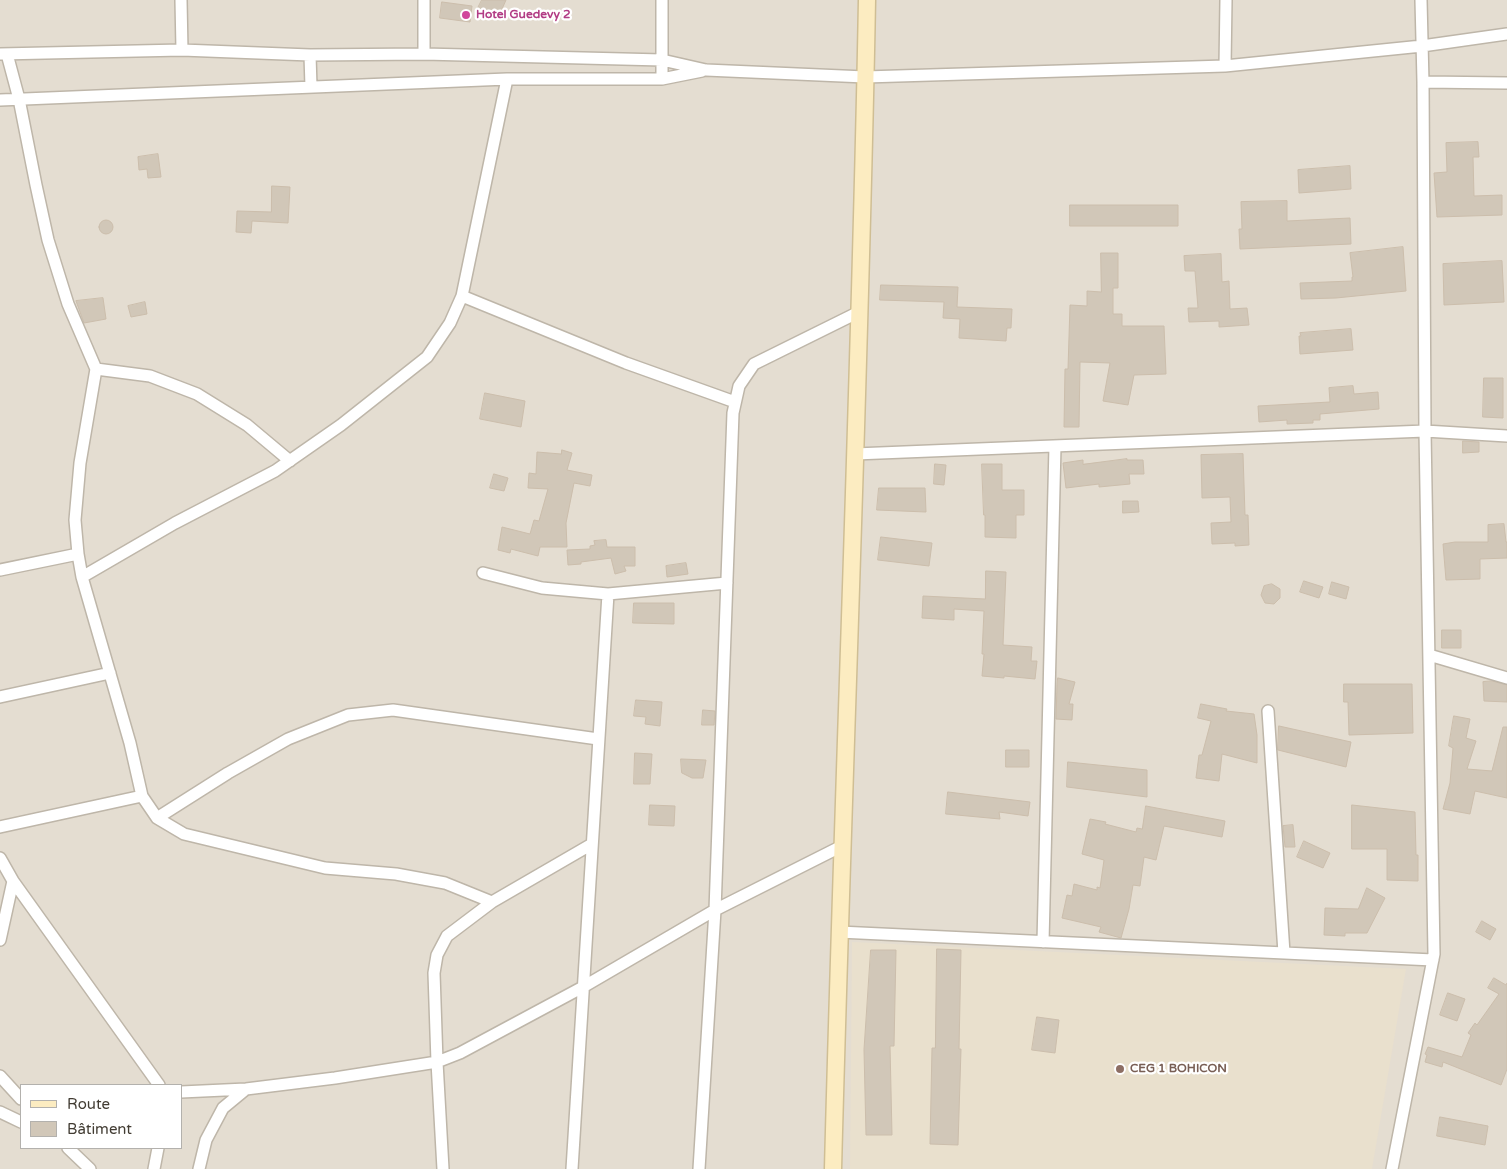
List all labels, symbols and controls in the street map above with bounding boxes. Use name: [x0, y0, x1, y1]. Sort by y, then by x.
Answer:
place label: Hotel Guedevy 2: [476, 8, 570, 22]
marker: Hotel Guedevy 2: [460, 9, 472, 21]
place label: CEG 1 BOHICON: [1130, 1062, 1227, 1076]
marker: CEG 1 BOHICON: [1114, 1063, 1126, 1075]
legend: [20, 1084, 182, 1149]
text: Route: [67, 1095, 110, 1113]
text: Bâtiment: [67, 1120, 132, 1138]

